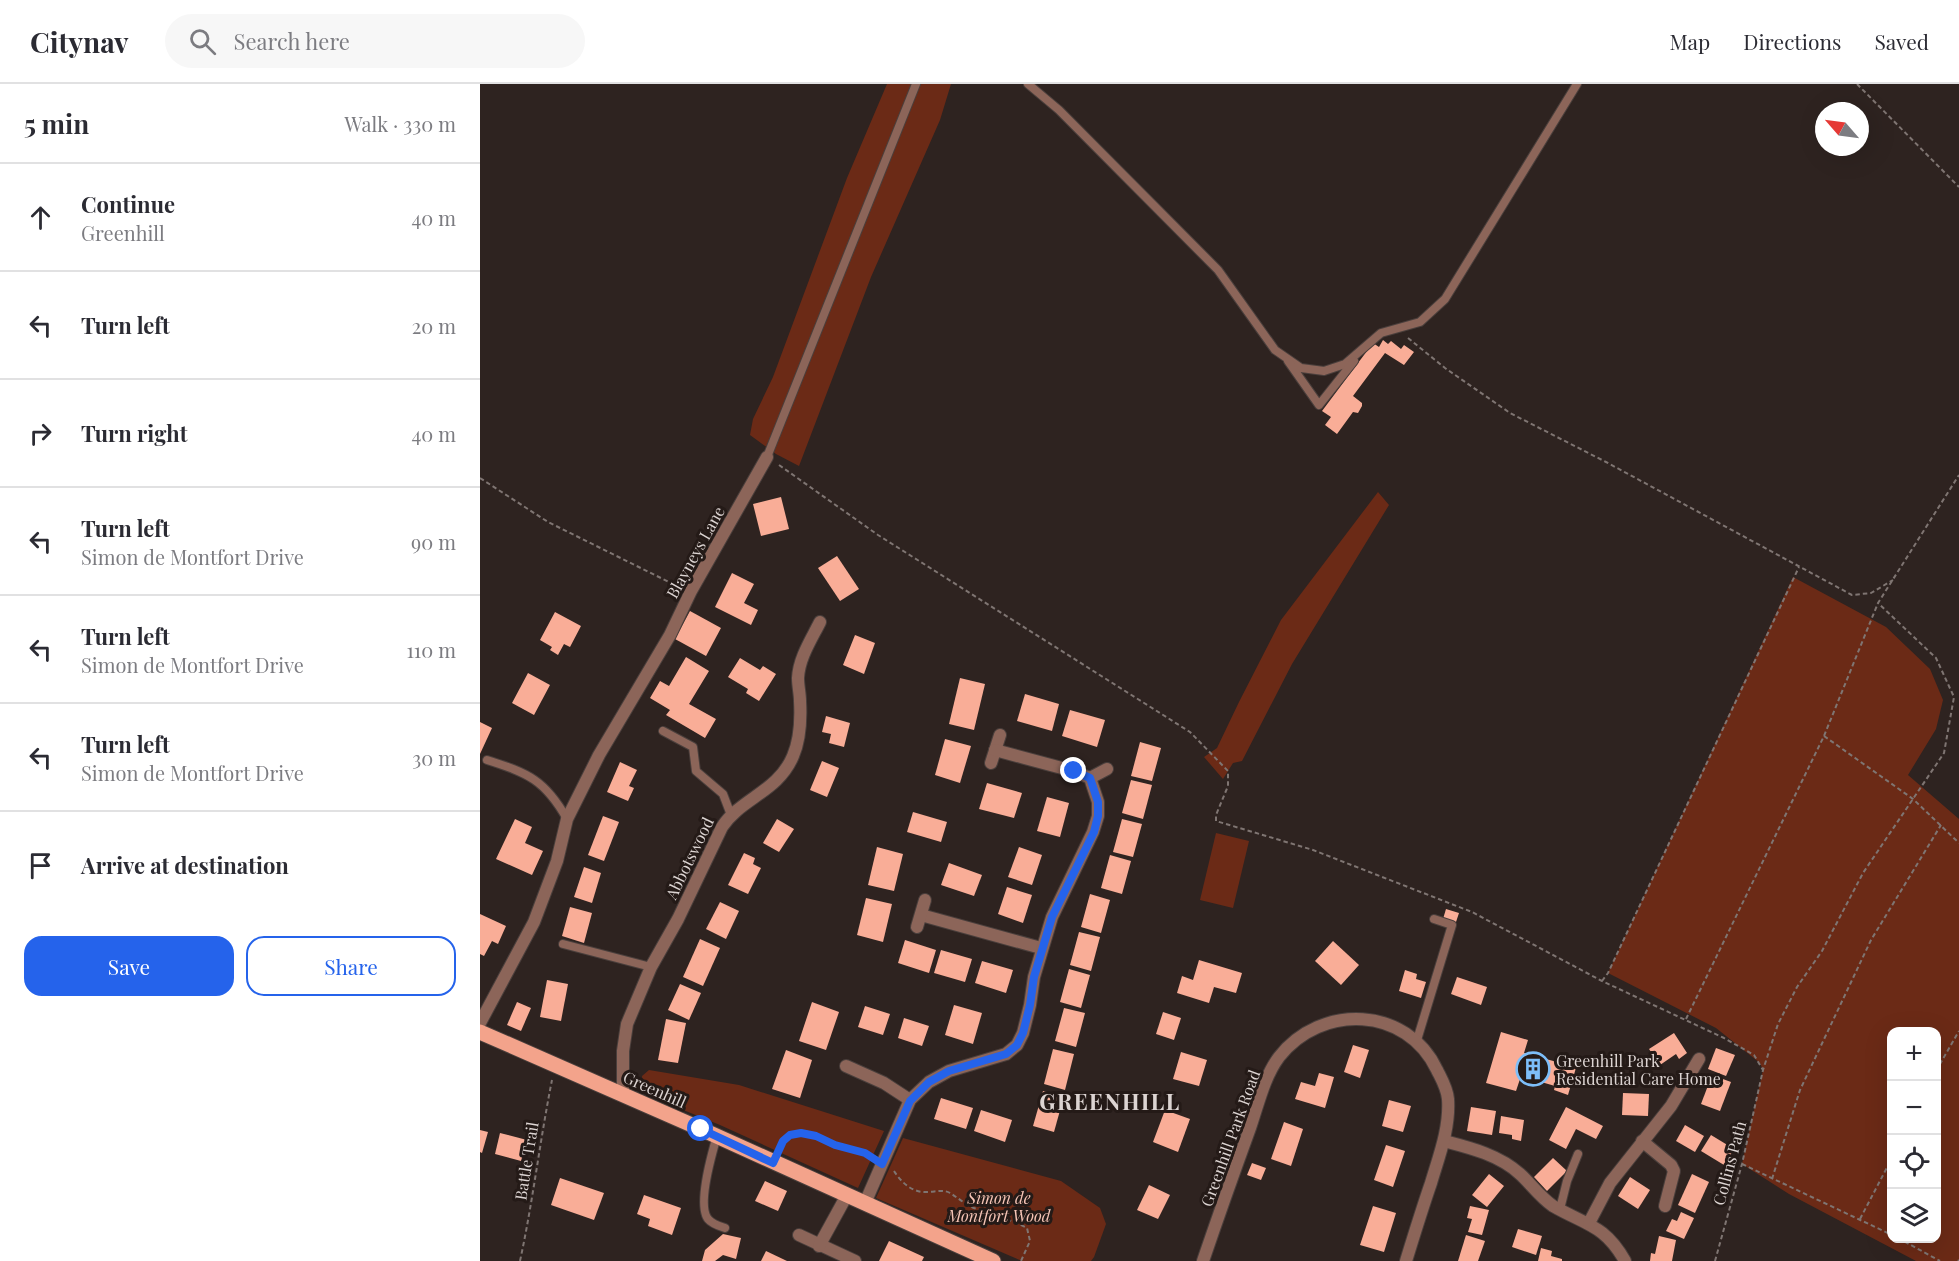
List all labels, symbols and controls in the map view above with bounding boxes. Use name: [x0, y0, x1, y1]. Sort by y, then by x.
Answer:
search box: [165, 14, 585, 68]
text: Citynav: [30, 23, 129, 60]
icon: search: [186, 25, 219, 58]
text: Search here: [234, 26, 350, 56]
text: Map: [1669, 27, 1710, 55]
text: Directions: [1743, 27, 1841, 55]
text: Saved: [1874, 27, 1929, 55]
north arrow: [1815, 102, 1869, 156]
text: 5 min: [24, 106, 89, 141]
text: Walk · 330 m: [344, 110, 456, 137]
text: Continue: [81, 189, 175, 219]
icon: ahead: [24, 201, 57, 234]
text: 40 m: [411, 204, 456, 231]
text: Greenhill: [81, 219, 165, 246]
icon: left: [24, 309, 57, 342]
text: Turn left: [81, 310, 170, 340]
text: 20 m: [412, 312, 456, 339]
icon: right: [24, 417, 57, 450]
text: Turn right: [81, 418, 187, 448]
text: 40 m: [411, 420, 456, 447]
street label: Blayneys Lane: [661, 502, 729, 602]
text: Turn left: [81, 513, 170, 543]
icon: left: [24, 525, 57, 558]
text: 90 m: [411, 528, 456, 555]
text: Simon de Montfort Drive: [81, 543, 304, 570]
text: Turn left: [81, 621, 170, 651]
icon: left: [24, 633, 57, 666]
text: 110 m: [406, 636, 456, 663]
text: Simon de Montfort Drive: [81, 651, 304, 678]
text: Turn left: [81, 729, 170, 759]
icon: left: [24, 741, 57, 774]
text: 30 m: [412, 744, 456, 771]
route end: [1060, 757, 1086, 783]
text: Simon de Montfort Drive: [81, 759, 304, 786]
street label: Abbotswood: [660, 814, 718, 903]
icon: arrive: [24, 849, 57, 882]
text: Arrive at destination: [81, 850, 289, 880]
button: Save: [24, 936, 234, 996]
button: Share: [246, 936, 456, 996]
map controls: [1887, 1027, 1941, 1243]
button: +: [1887, 1027, 1941, 1081]
place label: Greenhill Park Residential Care Home: [1556, 1050, 1721, 1089]
building icon: Greenhill Park Residential Care Home: [1515, 1051, 1551, 1087]
street label: Greenhill: [620, 1066, 690, 1112]
street label: Greenhill Park Road: [1195, 1067, 1265, 1209]
button: −: [1887, 1081, 1941, 1135]
district label: GREENHILL: [1039, 1086, 1181, 1116]
route start: [687, 1115, 713, 1141]
street label: Collins Path: [1708, 1118, 1750, 1207]
street label: Battle Trail: [509, 1120, 543, 1202]
button: locate: [1887, 1135, 1941, 1189]
park label: Simon de Montfort Wood: [946, 1187, 1052, 1226]
button: layers: [1887, 1189, 1941, 1243]

